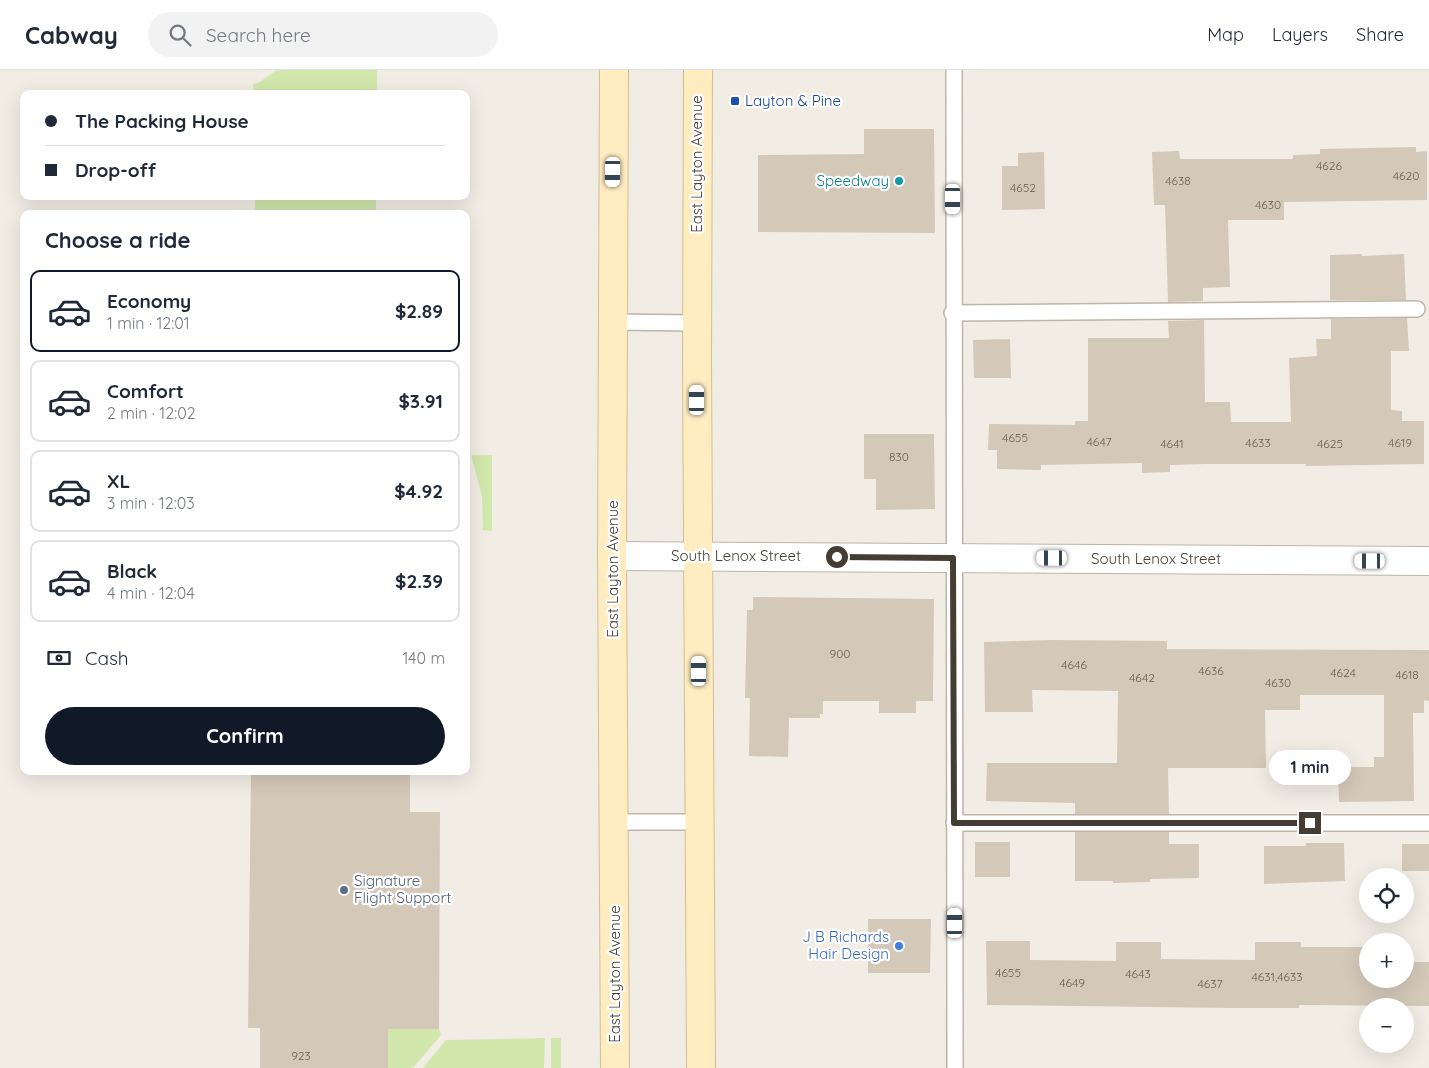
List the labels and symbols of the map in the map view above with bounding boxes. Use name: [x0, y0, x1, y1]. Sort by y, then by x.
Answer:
place label: Layton & Pine: [745, 91, 841, 110]
street label: East Layton Avenue: [687, 95, 706, 233]
marker: Layton & Pine: [729, 95, 741, 107]
car: [605, 157, 620, 187]
house number: 4626: [1316, 158, 1342, 173]
house number: 4620: [1393, 168, 1419, 183]
place label: Speedway: [816, 171, 889, 190]
house number: 4638: [1165, 173, 1191, 188]
marker: Speedway: [893, 175, 905, 187]
house number: 4652: [1010, 180, 1036, 195]
car: [945, 184, 960, 214]
house number: 4630: [1255, 197, 1281, 212]
car: [689, 385, 704, 415]
house number: 4655: [1002, 430, 1028, 445]
house number: 4647: [1086, 434, 1112, 449]
house number: 4633: [1245, 435, 1271, 450]
house number: 4619: [1388, 435, 1412, 450]
house number: 4641: [1160, 436, 1184, 451]
house number: 4625: [1317, 436, 1343, 451]
house number: 830: [889, 449, 909, 464]
street label: East Layton Avenue: [603, 500, 622, 638]
street label: South Lenox Street: [671, 546, 801, 565]
route start: [826, 546, 848, 568]
street label: South Lenox Street: [1091, 549, 1221, 568]
car: [1037, 551, 1067, 566]
car: [1355, 554, 1385, 569]
house number: 900: [830, 646, 850, 661]
car: [691, 656, 706, 686]
house number: 4646: [1061, 657, 1087, 672]
house number: 4636: [1198, 663, 1224, 678]
house number: 4624: [1330, 665, 1356, 680]
house number: 4618: [1395, 667, 1419, 682]
house number: 4642: [1129, 670, 1155, 685]
house number: 4630: [1265, 675, 1291, 690]
callout: 1 min: [1269, 750, 1351, 786]
route end: [1299, 812, 1321, 834]
place label: Signature Flight Support: [354, 871, 451, 907]
marker: Signature Flight Support: [338, 884, 350, 896]
street label: East Layton Avenue: [605, 905, 624, 1043]
car: [947, 908, 962, 938]
place label: J B Richards Hair Design: [802, 927, 889, 963]
marker: J B Richards Hair Design: [893, 940, 905, 952]
house number: 4655: [995, 965, 1021, 980]
house number: 4643: [1125, 966, 1151, 981]
house number: 4631,4633: [1251, 969, 1303, 984]
house number: 4649: [1059, 975, 1085, 990]
house number: 4637: [1197, 976, 1223, 991]
house number: 923: [291, 1048, 311, 1063]

